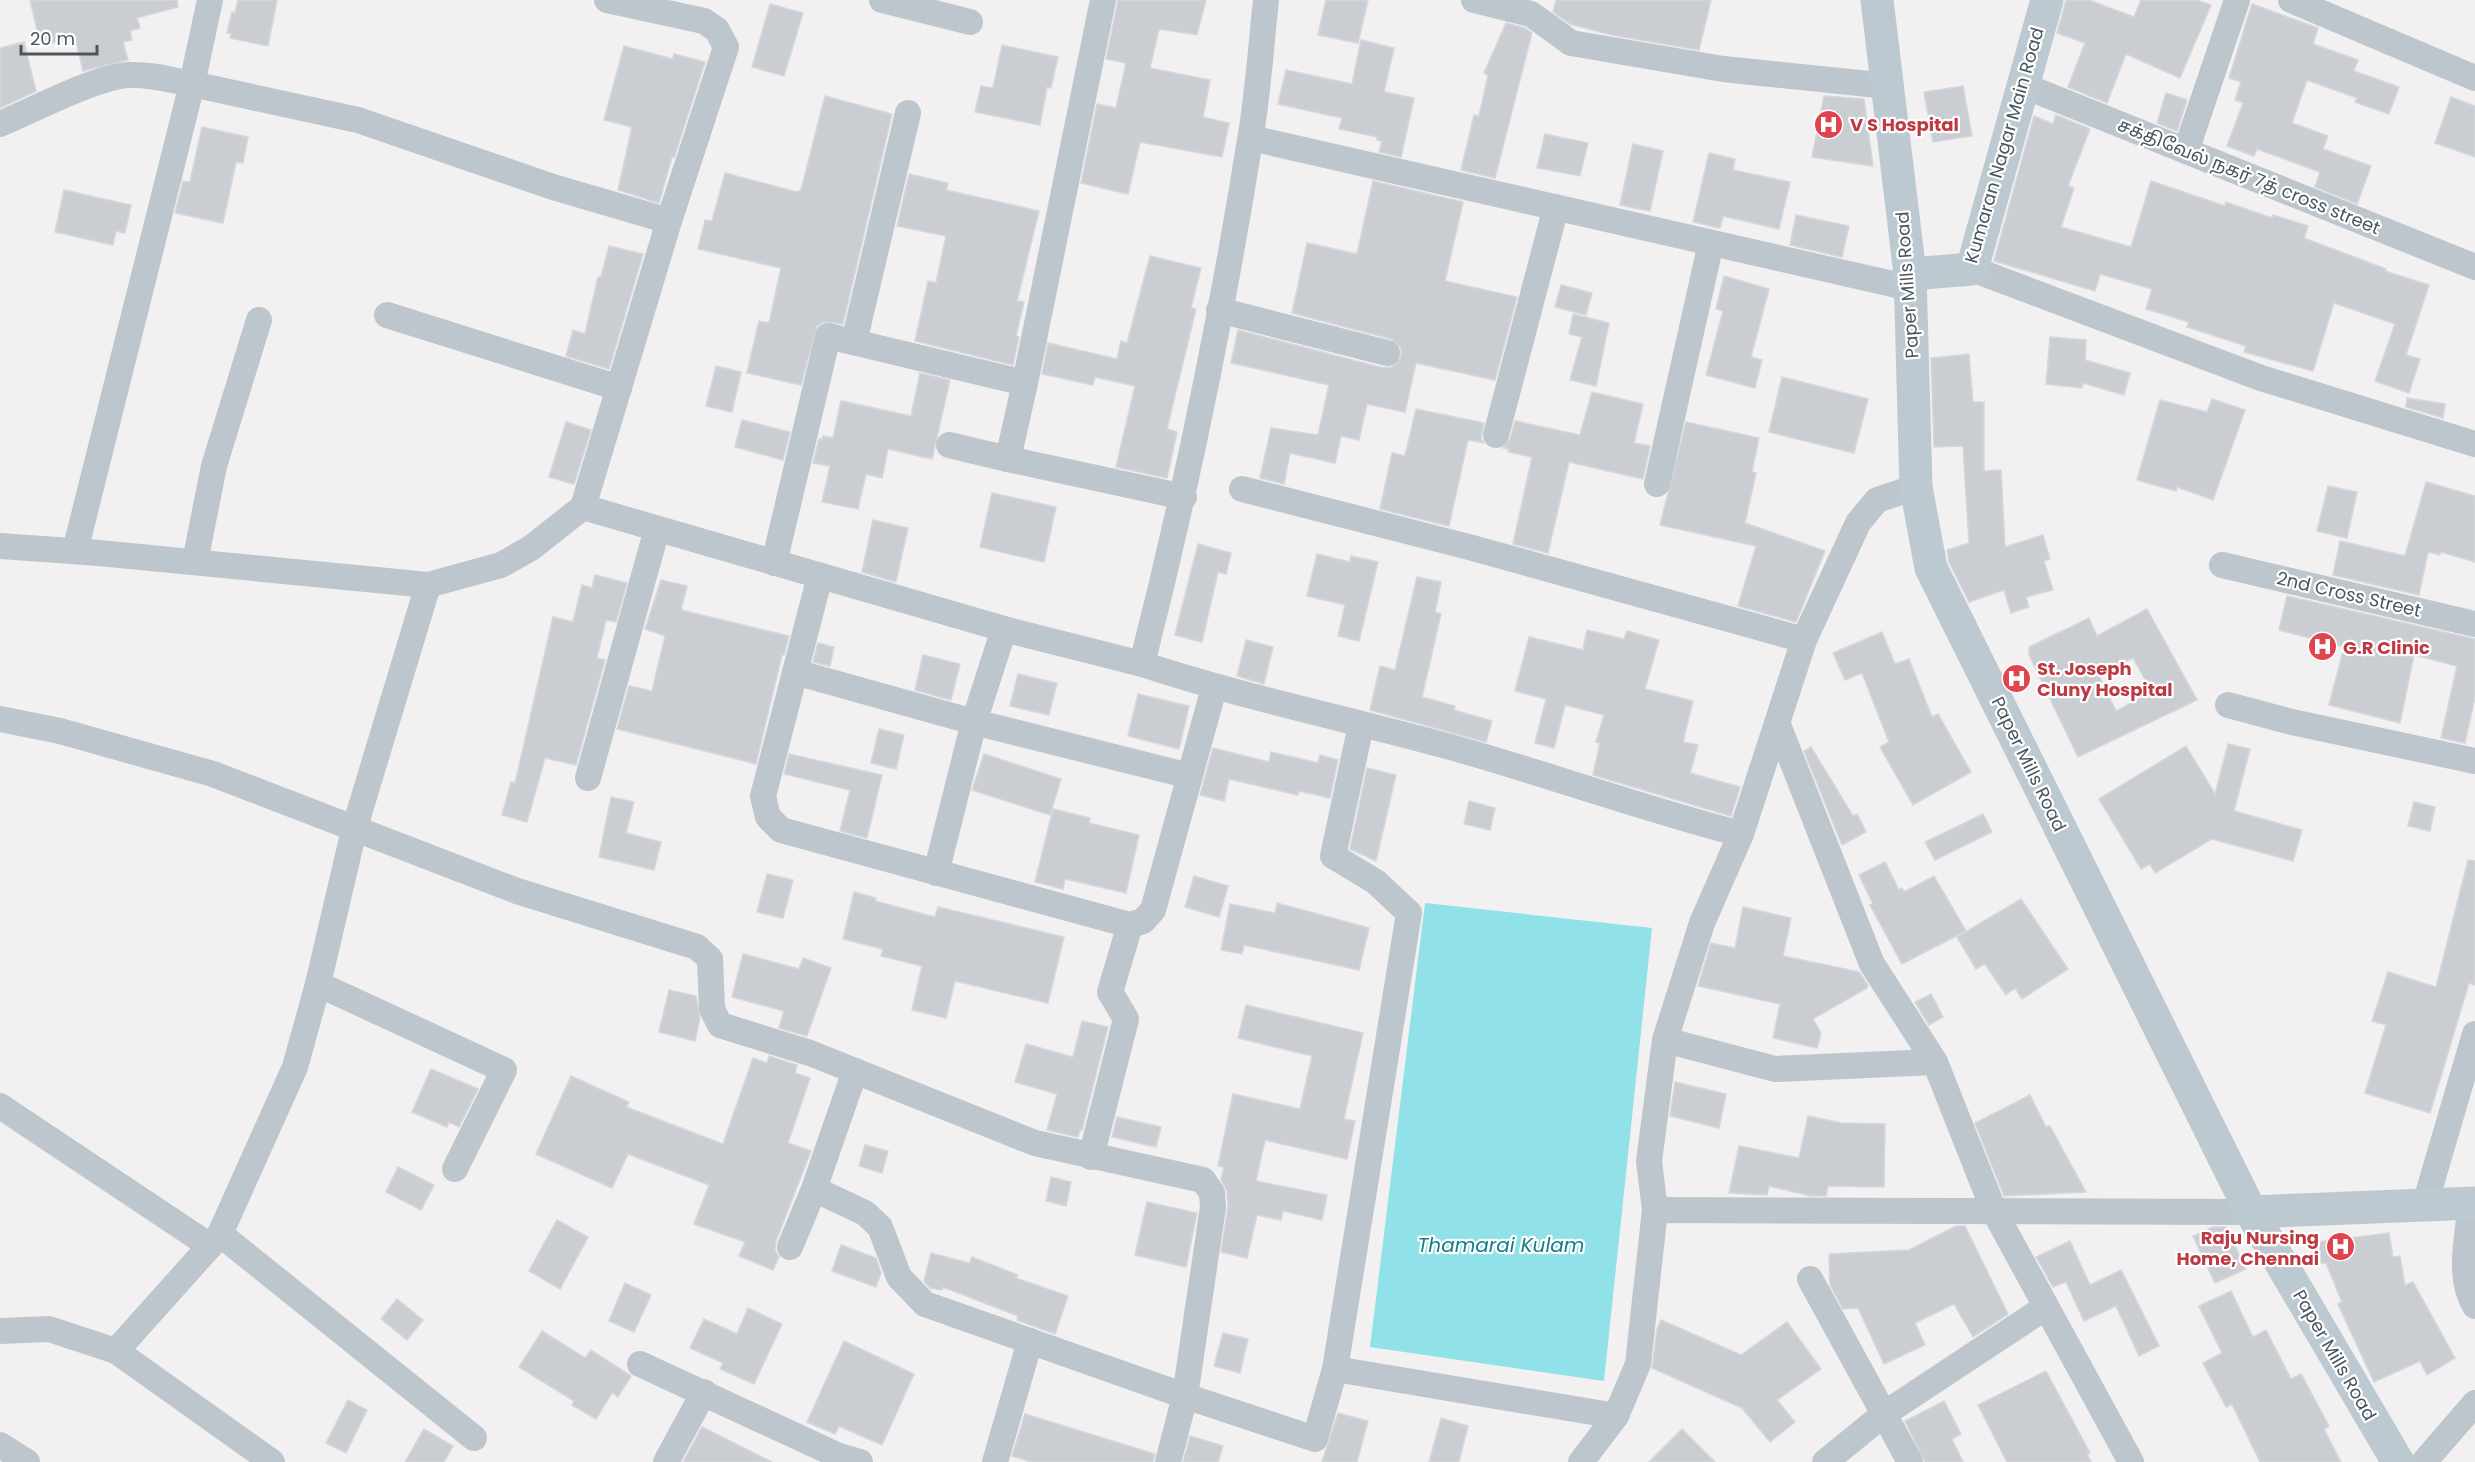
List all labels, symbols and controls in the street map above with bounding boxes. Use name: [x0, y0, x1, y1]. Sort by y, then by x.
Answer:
scale bar: [21, 18, 98, 56]
street label: Kumaran Nagar Main Road: [1958, 24, 2050, 266]
text: 20 m: [30, 26, 75, 51]
hospital icon: V S Hospital: [1813, 108, 1845, 140]
place label: V S Hospital: [1850, 112, 1959, 137]
street label: சக்திவேல் நகர் 7த் cross street: [2114, 112, 2384, 240]
street label: Paper Mills Road: [1889, 211, 1925, 359]
street label: 2nd Cross Street: [2274, 565, 2424, 623]
hospital icon: G.R Clinic: [2306, 631, 2338, 663]
place label: G.R Clinic: [2343, 635, 2430, 660]
place label: St. Joseph Cluny Hospital: [2037, 656, 2173, 702]
hospital icon: St. Joseph Cluny Hospital: [2000, 662, 2032, 694]
street label: Paper Mills Road: [1985, 692, 2073, 836]
place label: Raju Nursing Home, Chennai: [2177, 1225, 2319, 1271]
water label: Thamarai Kulam: [1418, 1231, 1584, 1259]
hospital icon: Raju Nursing Home, Chennai: [2324, 1231, 2356, 1263]
street label: Paper Mills Road: [2287, 1285, 2383, 1425]

